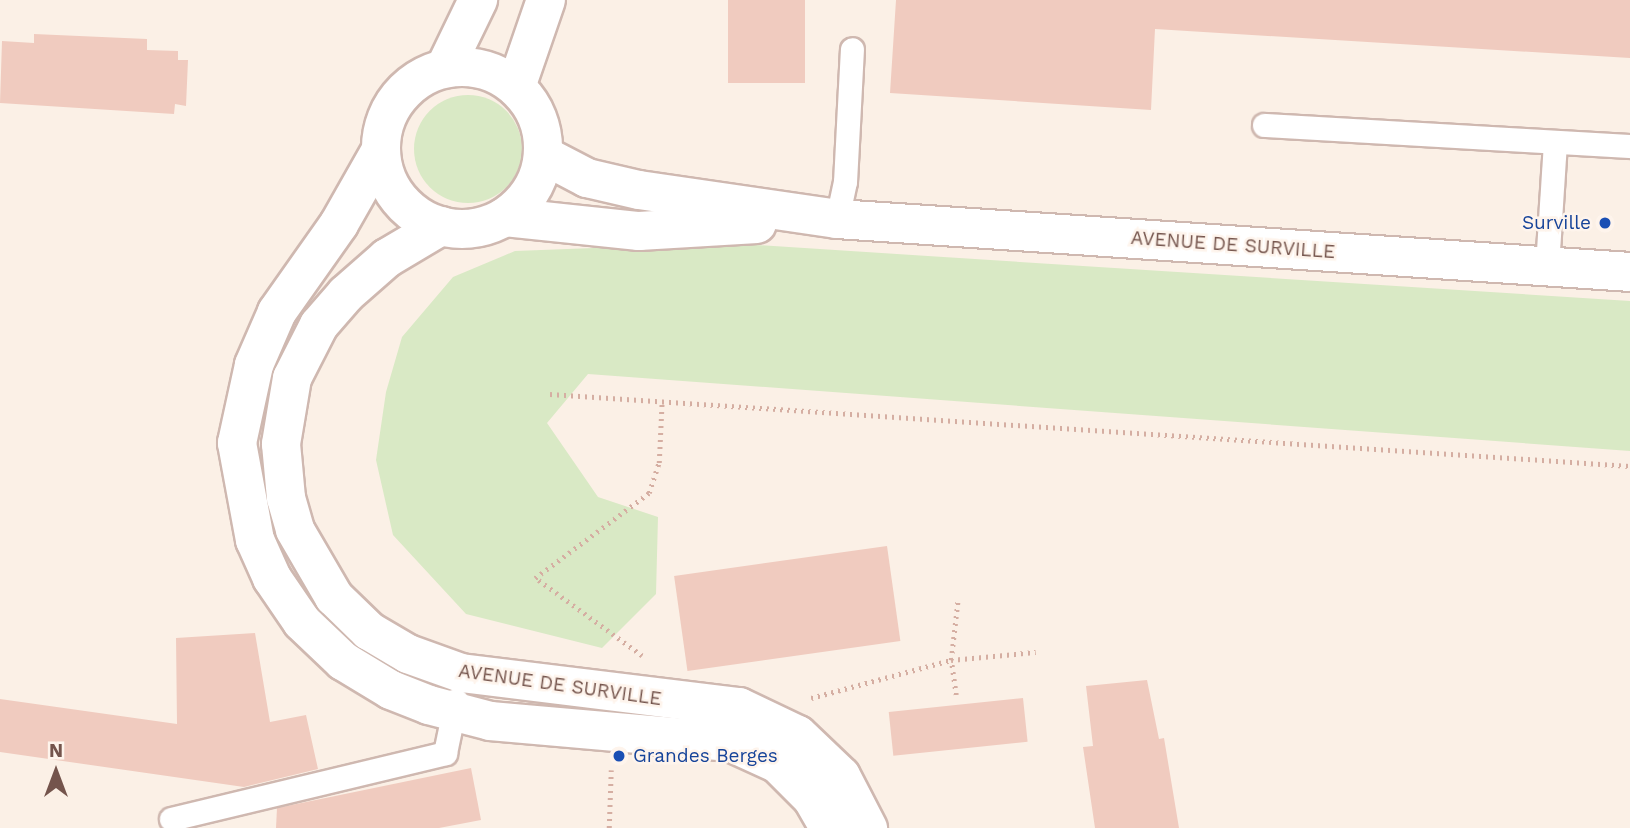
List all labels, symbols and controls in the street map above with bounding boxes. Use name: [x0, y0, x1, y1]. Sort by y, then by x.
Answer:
place label: Surville: [1522, 212, 1591, 234]
marker: Surville: [1597, 215, 1613, 231]
street label: AVENUE DE SURVILLE: [1130, 226, 1336, 264]
street label: AVENUE DE SURVILLE: [457, 659, 663, 711]
north arrow: [21, 737, 91, 807]
text: N: [49, 739, 63, 762]
place label: Grandes Berges: [633, 745, 778, 767]
marker: Grandes Berges: [611, 748, 627, 764]

